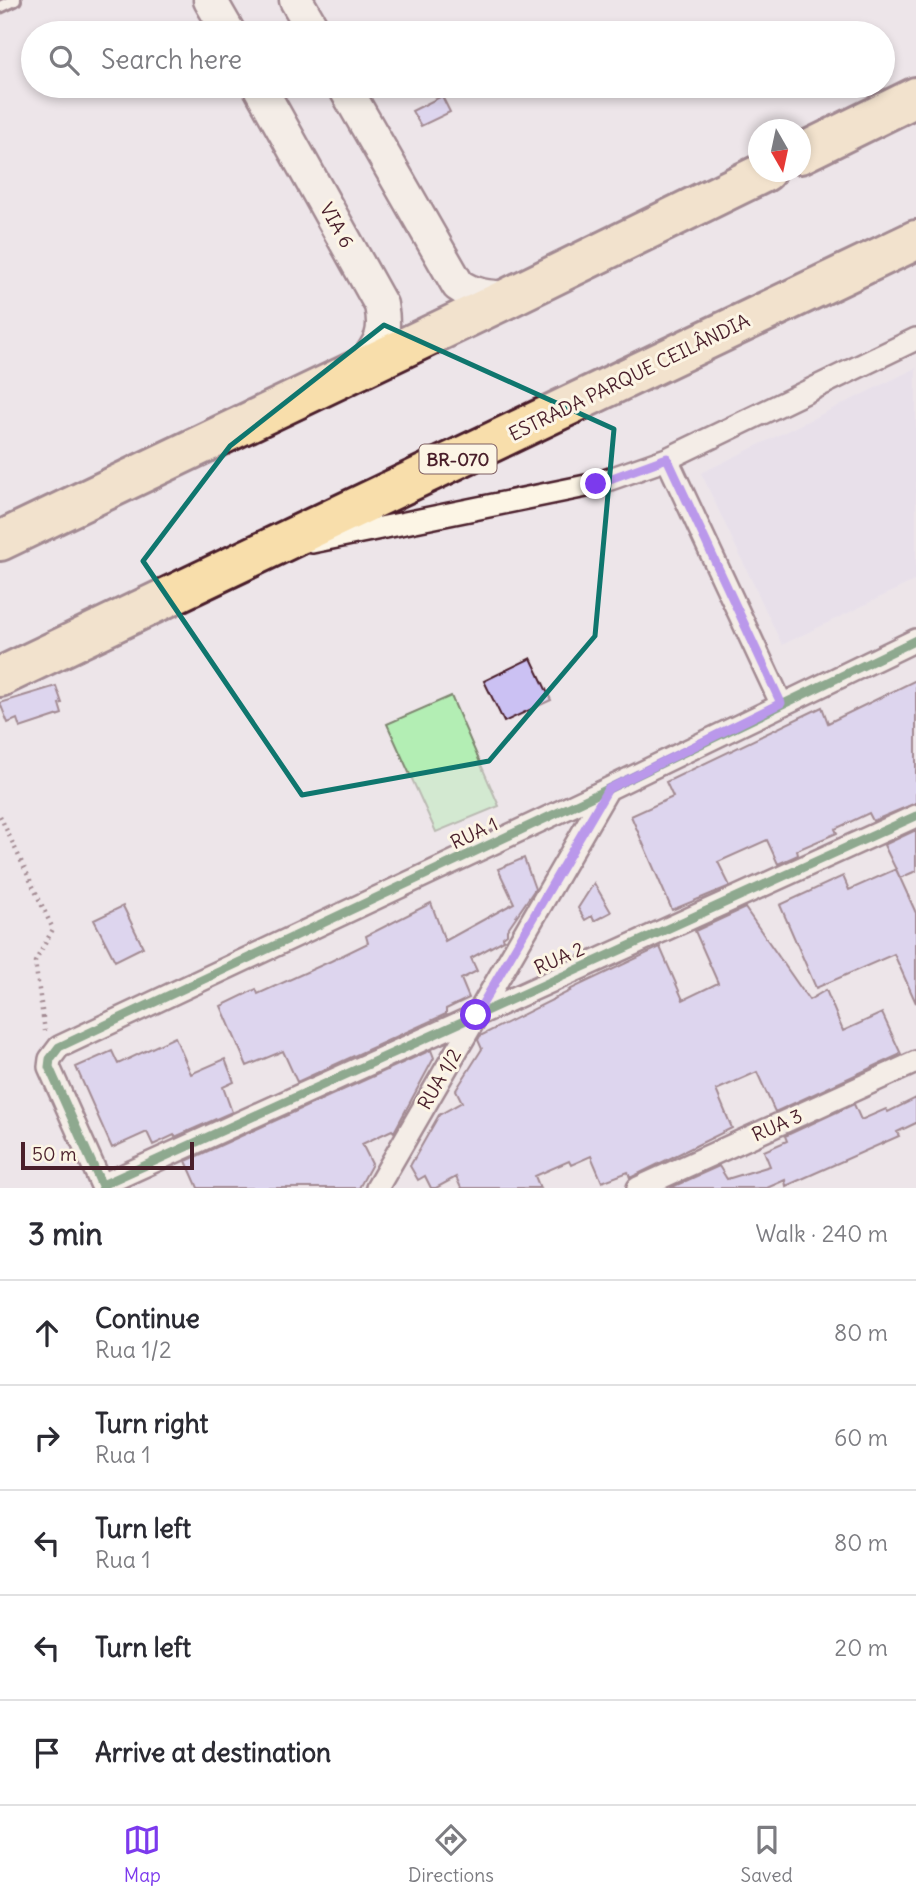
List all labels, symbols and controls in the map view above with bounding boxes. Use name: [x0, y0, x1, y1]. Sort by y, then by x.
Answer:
search box: [21, 21, 895, 98]
icon: search: [45, 41, 83, 79]
text: Search here: [101, 43, 242, 76]
north arrow: [748, 119, 811, 182]
street label: VIA 6: [315, 198, 359, 252]
street label: ESTRADA PARQUE CEILÂNDIA: [504, 307, 753, 446]
road number: BR-070: [420, 444, 496, 474]
route end: [580, 468, 611, 499]
street label: RUA 1: [447, 812, 501, 854]
street label: RUA 2: [530, 936, 588, 980]
route start: [460, 999, 491, 1030]
street label: RUA 1/2: [412, 1044, 466, 1114]
street label: RUA 3: [748, 1103, 806, 1147]
scale bar: [21, 1139, 194, 1171]
text: 50 m: [32, 1142, 77, 1166]
text: 3 min: [28, 1215, 103, 1253]
text: Walk · 240 m: [755, 1219, 888, 1248]
text: Continue: [95, 1302, 200, 1335]
icon: ahead: [28, 1314, 66, 1352]
text: 80 m: [834, 1318, 888, 1347]
text: Rua 1/2: [95, 1335, 172, 1364]
text: Turn right: [95, 1407, 208, 1440]
icon: right: [28, 1419, 66, 1457]
text: 60 m: [834, 1423, 888, 1452]
text: Rua 1: [95, 1440, 151, 1469]
text: Turn left: [95, 1512, 191, 1545]
icon: left: [28, 1524, 66, 1562]
text: 80 m: [834, 1528, 888, 1557]
text: Rua 1: [95, 1545, 151, 1574]
icon: left: [28, 1629, 66, 1667]
text: Turn left: [95, 1631, 191, 1664]
text: 20 m: [835, 1633, 888, 1662]
icon: arrive: [28, 1734, 66, 1772]
text: Arrive at destination: [95, 1736, 331, 1769]
tab: Map: [123, 1821, 161, 1887]
tab: Directions: [408, 1821, 494, 1887]
tab: Saved: [741, 1821, 793, 1887]

